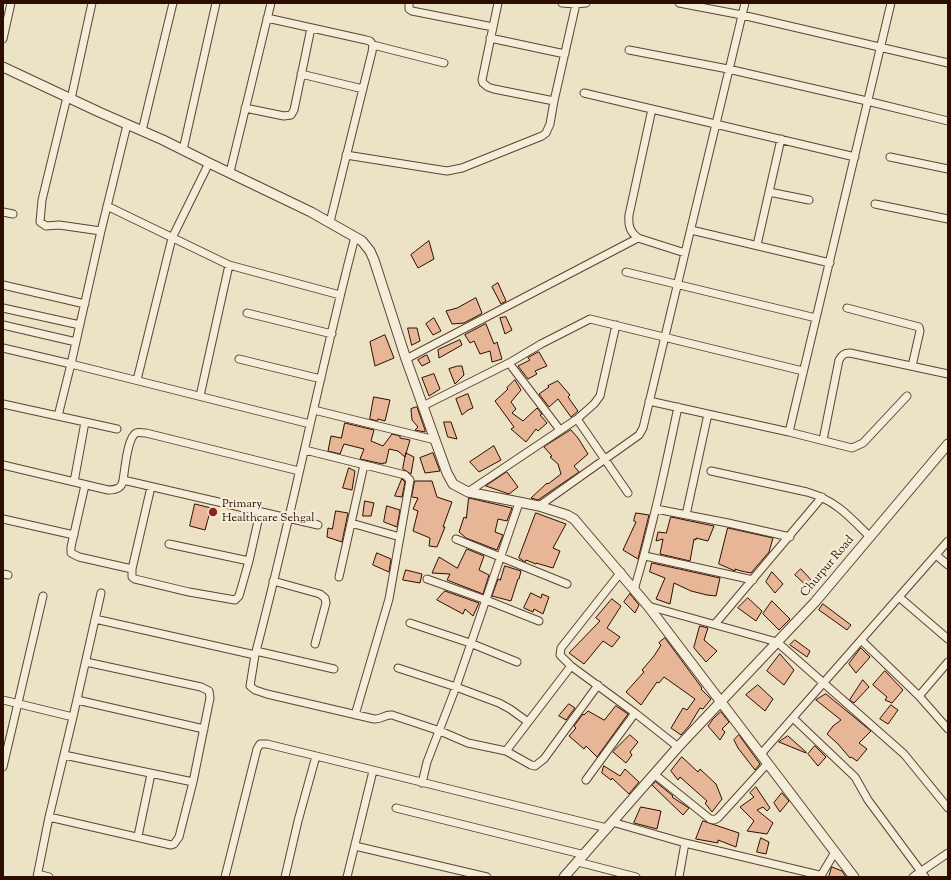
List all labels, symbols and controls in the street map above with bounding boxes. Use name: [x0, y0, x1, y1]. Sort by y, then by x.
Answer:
place label: Primary Healthcare Sehgal: [222, 498, 315, 526]
marker: Primary Healthcare Sehgal: [207, 506, 219, 518]
street label: Churpur Road: [798, 533, 858, 601]

